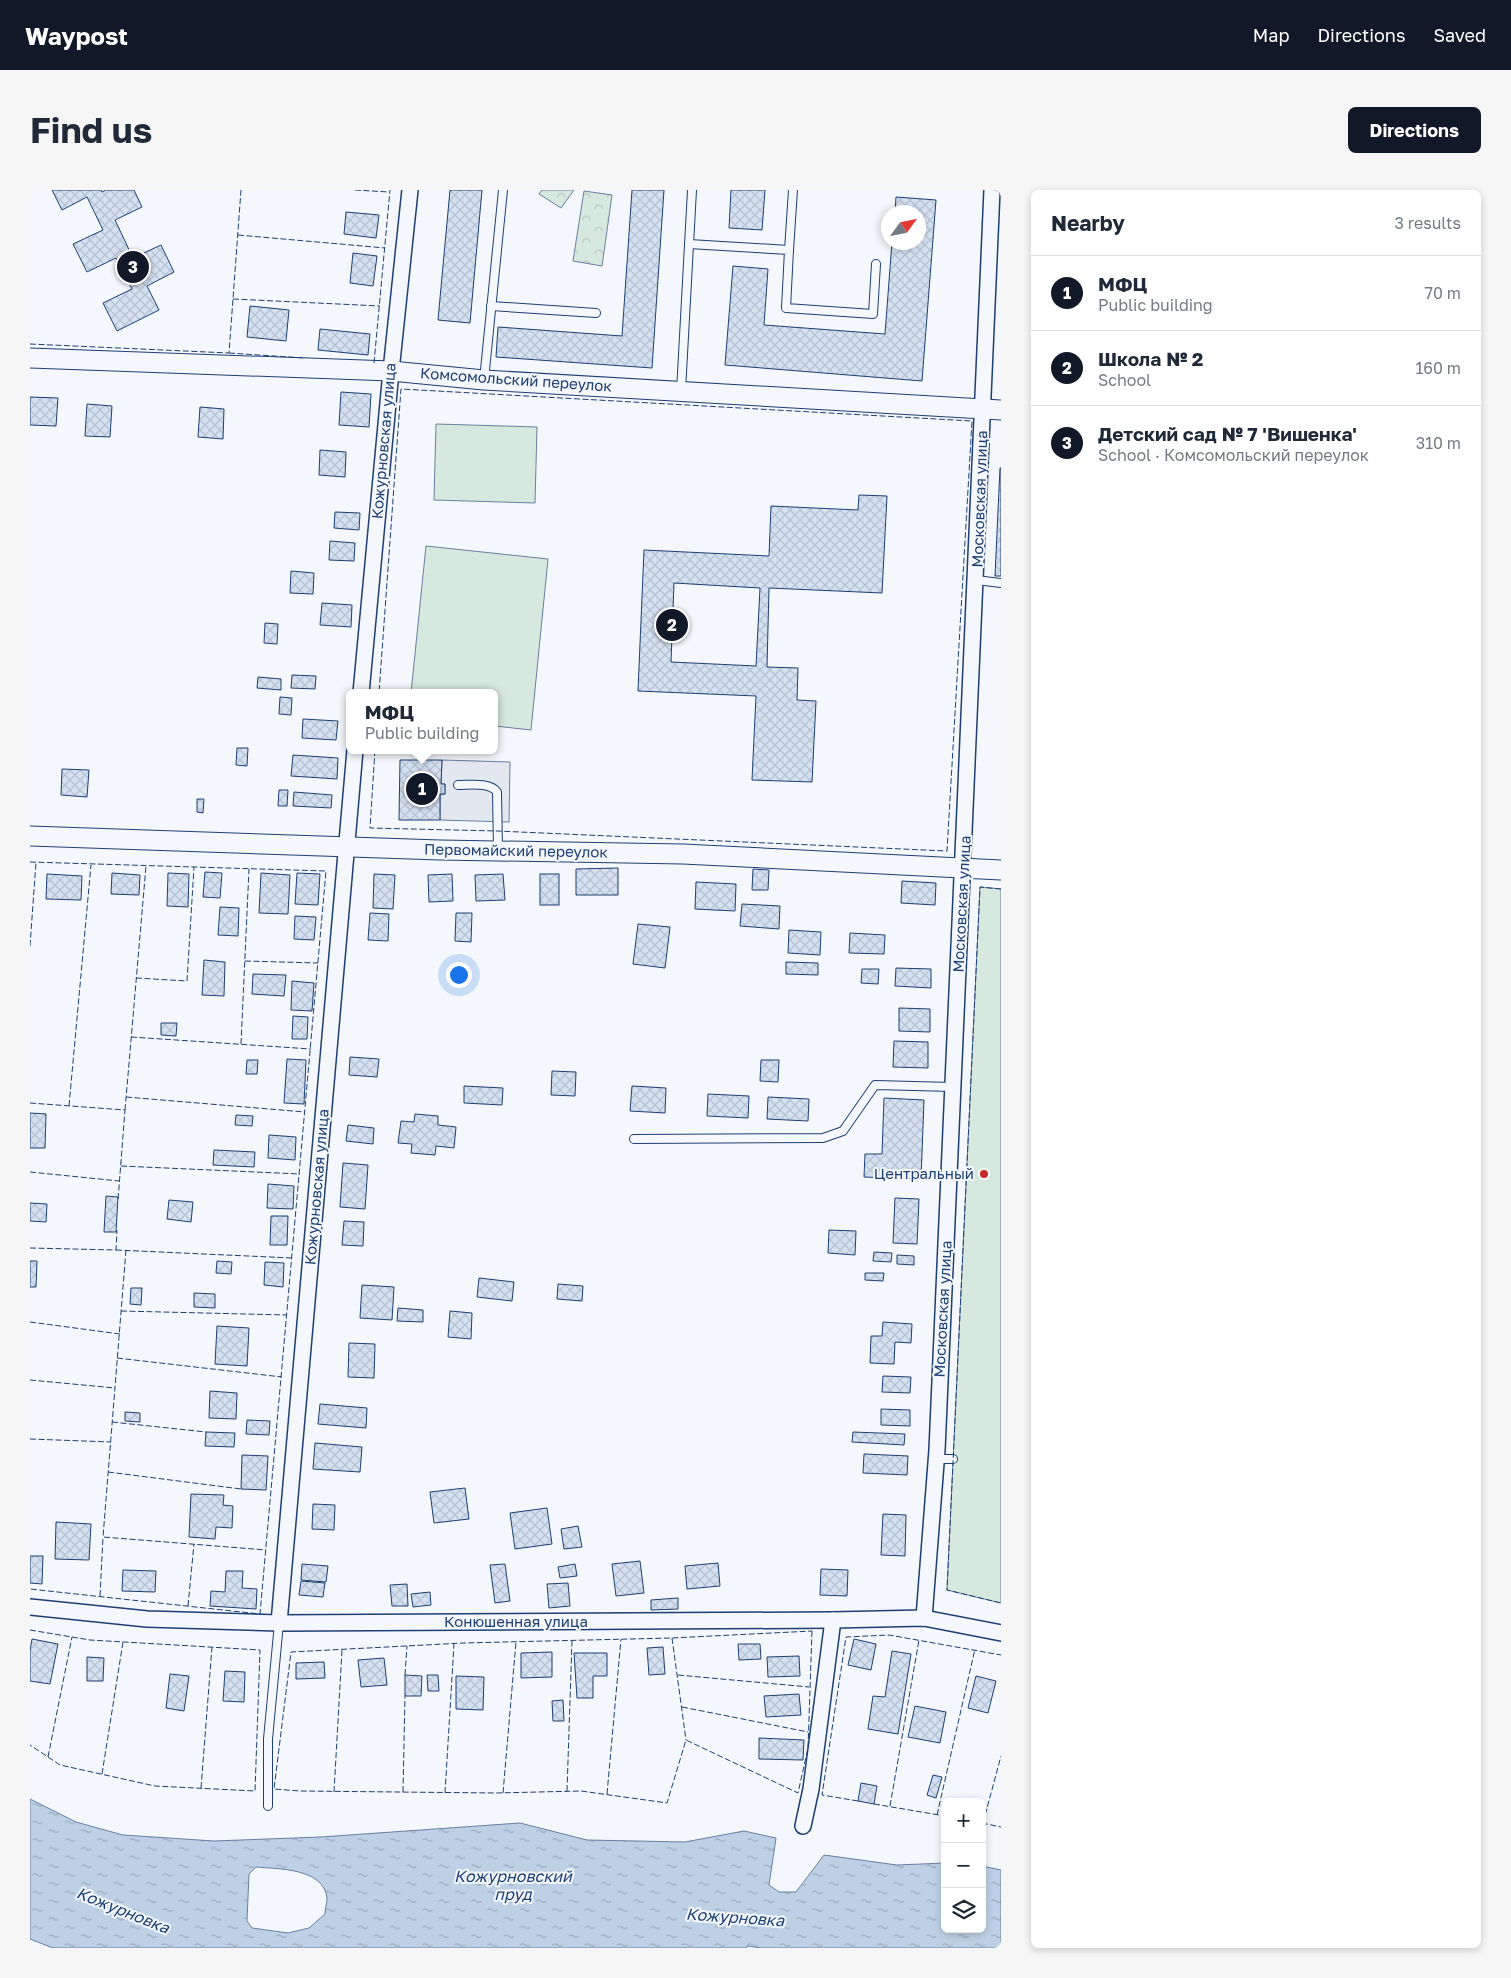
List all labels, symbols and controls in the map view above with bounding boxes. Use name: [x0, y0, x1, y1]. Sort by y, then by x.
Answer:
text: Waypost: [25, 21, 128, 50]
text: Map: [1253, 24, 1289, 46]
text: Directions: [1317, 24, 1405, 46]
text: Saved: [1433, 24, 1486, 46]
button: Directions: [1348, 107, 1481, 153]
text: Find us: [30, 109, 152, 151]
north arrow: [881, 205, 926, 250]
text: Nearby: [1051, 210, 1125, 236]
text: 3 results: [1394, 213, 1461, 233]
pin: 3: [117, 248, 149, 286]
text: МФЦ: [1098, 272, 1147, 295]
text: 1: [1063, 283, 1071, 303]
text: 70 m: [1424, 283, 1461, 303]
text: Public building: [1098, 295, 1213, 315]
text: Школа № 2: [1098, 347, 1203, 370]
text: 2: [1062, 358, 1072, 378]
text: 160 m: [1415, 358, 1461, 378]
street label: Кожурновская улица: [367, 362, 399, 520]
street label: Комсомольский переулок: [420, 363, 613, 395]
text: School: [1098, 370, 1151, 390]
text: Детский сад № 7 'Вишенка': [1098, 422, 1357, 445]
street label: Московская улица: [968, 430, 990, 568]
text: 3: [1062, 433, 1072, 453]
text: 310 m: [1416, 433, 1461, 453]
text: School · Комсомольский переулок: [1098, 445, 1369, 465]
pin: 2: [656, 606, 688, 644]
popup: [346, 689, 498, 754]
text: МФЦ: [365, 700, 414, 723]
text: Public building: [365, 723, 479, 743]
pin: 1: [406, 770, 438, 808]
street label: Московская улица: [948, 835, 974, 973]
street label: Первомайский переулок: [424, 839, 608, 861]
your location: [446, 962, 472, 988]
street label: Кожурновская улица: [300, 1108, 332, 1266]
place label: Центральный: [874, 1164, 974, 1182]
marker: Центральный: [978, 1168, 990, 1180]
street label: Московская улица: [929, 1240, 955, 1378]
street label: Конюшенная улица: [444, 1612, 588, 1630]
map controls: [941, 1798, 986, 1933]
button: +: [941, 1798, 986, 1843]
button: −: [941, 1843, 986, 1888]
water label: Кожурновский пруд: [454, 1866, 573, 1904]
water label: Кожурновка: [74, 1882, 173, 1938]
button: layers: [941, 1888, 986, 1933]
water label: Кожурновка: [685, 1904, 786, 1930]

